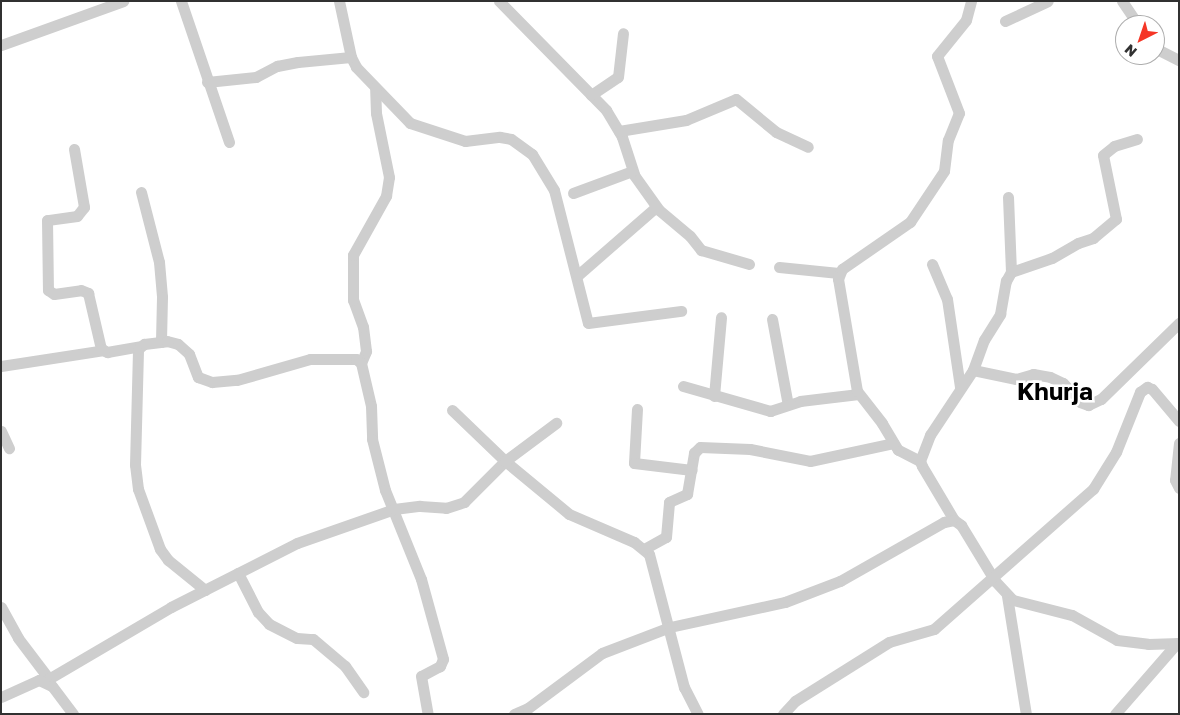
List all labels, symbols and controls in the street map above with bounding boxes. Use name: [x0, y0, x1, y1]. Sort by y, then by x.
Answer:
north arrow: [1115, 15, 1165, 65]
text: N: [1121, 41, 1140, 61]
district label: Khurja: [1017, 377, 1093, 405]

